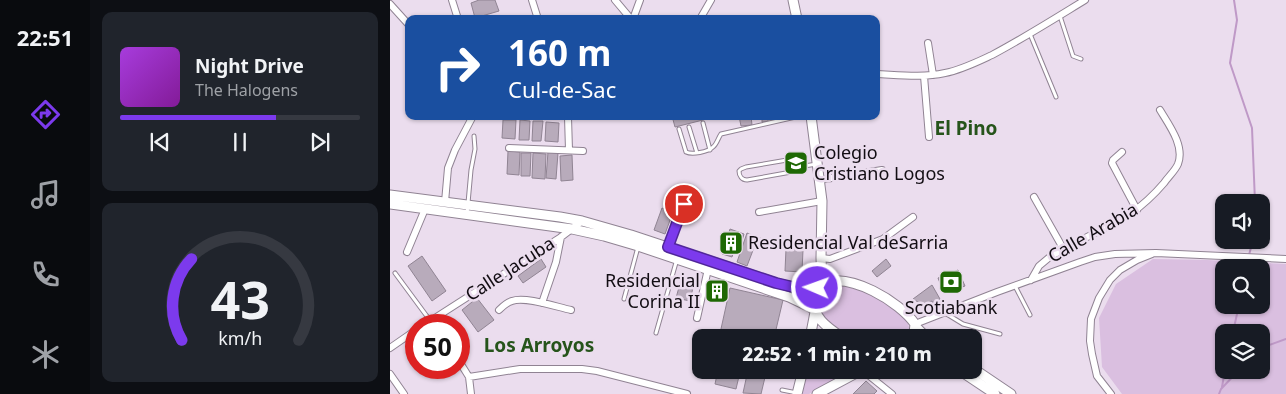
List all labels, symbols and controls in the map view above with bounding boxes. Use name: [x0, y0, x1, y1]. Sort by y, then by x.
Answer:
text: 22:51: [17, 22, 73, 52]
text: 160 m: [508, 29, 611, 76]
icon: right: [425, 35, 490, 100]
text: Night Drive: [195, 53, 304, 79]
text: Cul-de-Sac: [508, 74, 616, 104]
text: The Halogens: [195, 79, 298, 101]
icon: directions: [28, 97, 63, 132]
district label: El Pino: [935, 115, 997, 141]
icon: previous: [146, 128, 174, 156]
icon: pause: [226, 128, 254, 156]
icon: next: [306, 128, 334, 156]
place label: Colegio Cristiano Logos: [814, 140, 945, 185]
school or university icon: Colegio Cristiano Logos: [783, 150, 809, 176]
icon: music: [28, 177, 63, 212]
pin: [663, 183, 705, 225]
icon: arrive: [670, 190, 698, 218]
map controls: [1215, 194, 1270, 379]
button: sound: [1215, 194, 1270, 249]
street label: Calle Arabia: [1043, 197, 1142, 268]
street label: Calle Jacuba: [460, 230, 559, 306]
building icon: Residencial Val deSarria: [718, 230, 744, 256]
place label: Residencial Val deSarria: [748, 230, 948, 254]
icon: phone: [28, 257, 63, 292]
button: search: [1215, 259, 1270, 314]
position arrow: [790, 261, 842, 313]
text: 43: [210, 263, 270, 334]
place label: Residencial Corina II: [605, 268, 700, 313]
bank icon: Scotiabank: [938, 269, 964, 295]
building icon: Residencial Corina II: [704, 278, 730, 304]
place label: Scotiabank: [905, 295, 998, 319]
speed limit sign: 50: [405, 314, 470, 379]
button: layers: [1215, 324, 1270, 379]
text: km/h: [218, 326, 262, 350]
district label: Los Arroyos: [484, 332, 594, 358]
icon: climate: [28, 337, 63, 372]
text: 22:52 · 1 min · 210 m: [742, 341, 932, 367]

